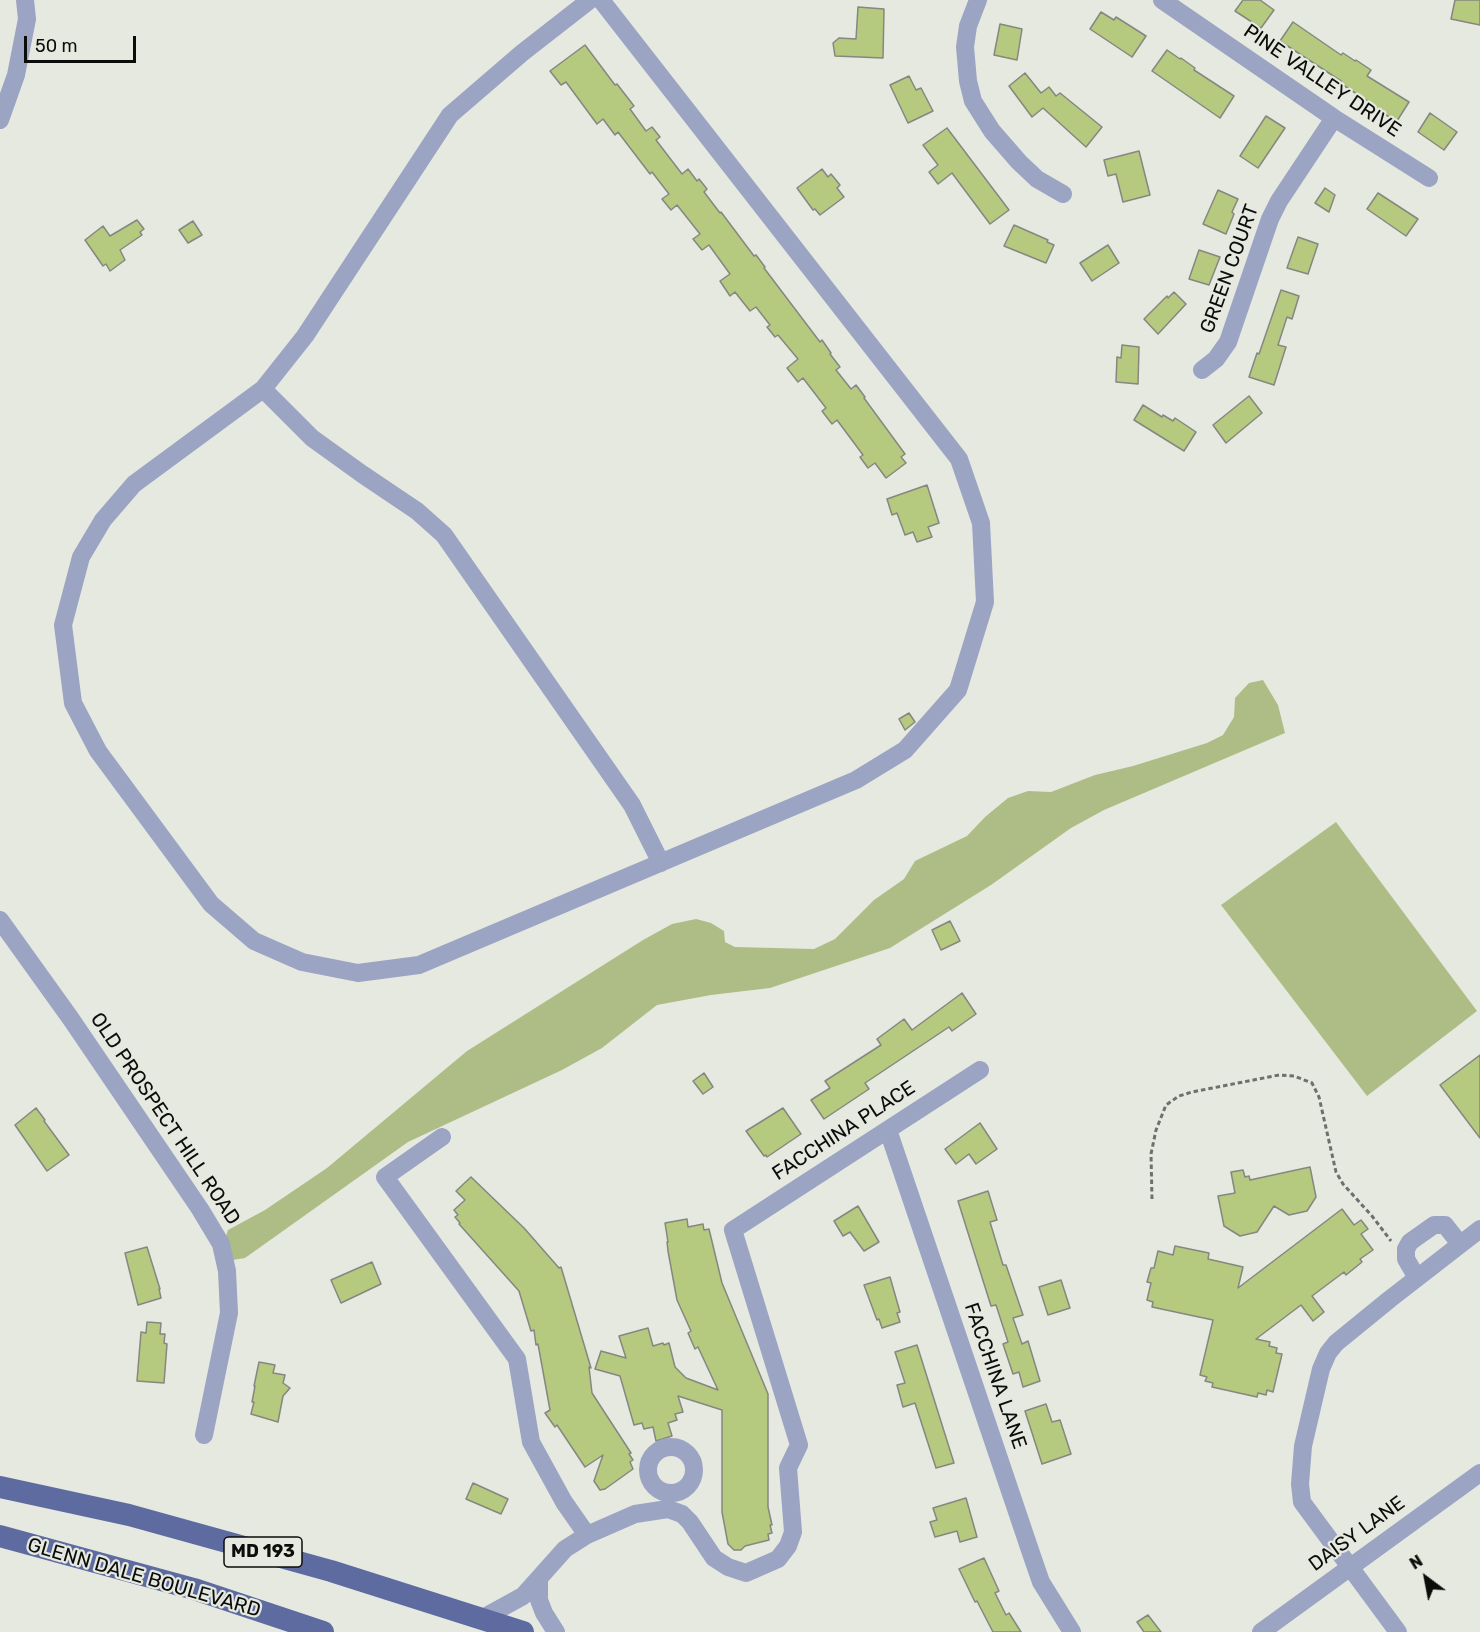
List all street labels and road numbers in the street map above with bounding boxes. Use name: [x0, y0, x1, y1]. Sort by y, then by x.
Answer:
street label: PINE VALLEY DRIVE: [1239, 19, 1405, 143]
street label: GREEN COURT: [1196, 201, 1264, 337]
street label: OLD PROSPECT HILL ROAD: [85, 1008, 245, 1230]
street label: FACCHINA PLACE: [768, 1076, 920, 1186]
street label: FACCHINA LANE: [959, 1300, 1031, 1452]
street label: DAISY LANE: [1304, 1491, 1410, 1577]
street label: GLENN DALE BOULEVARD: [25, 1533, 263, 1623]
road number: MD 193: [224, 1537, 302, 1567]

